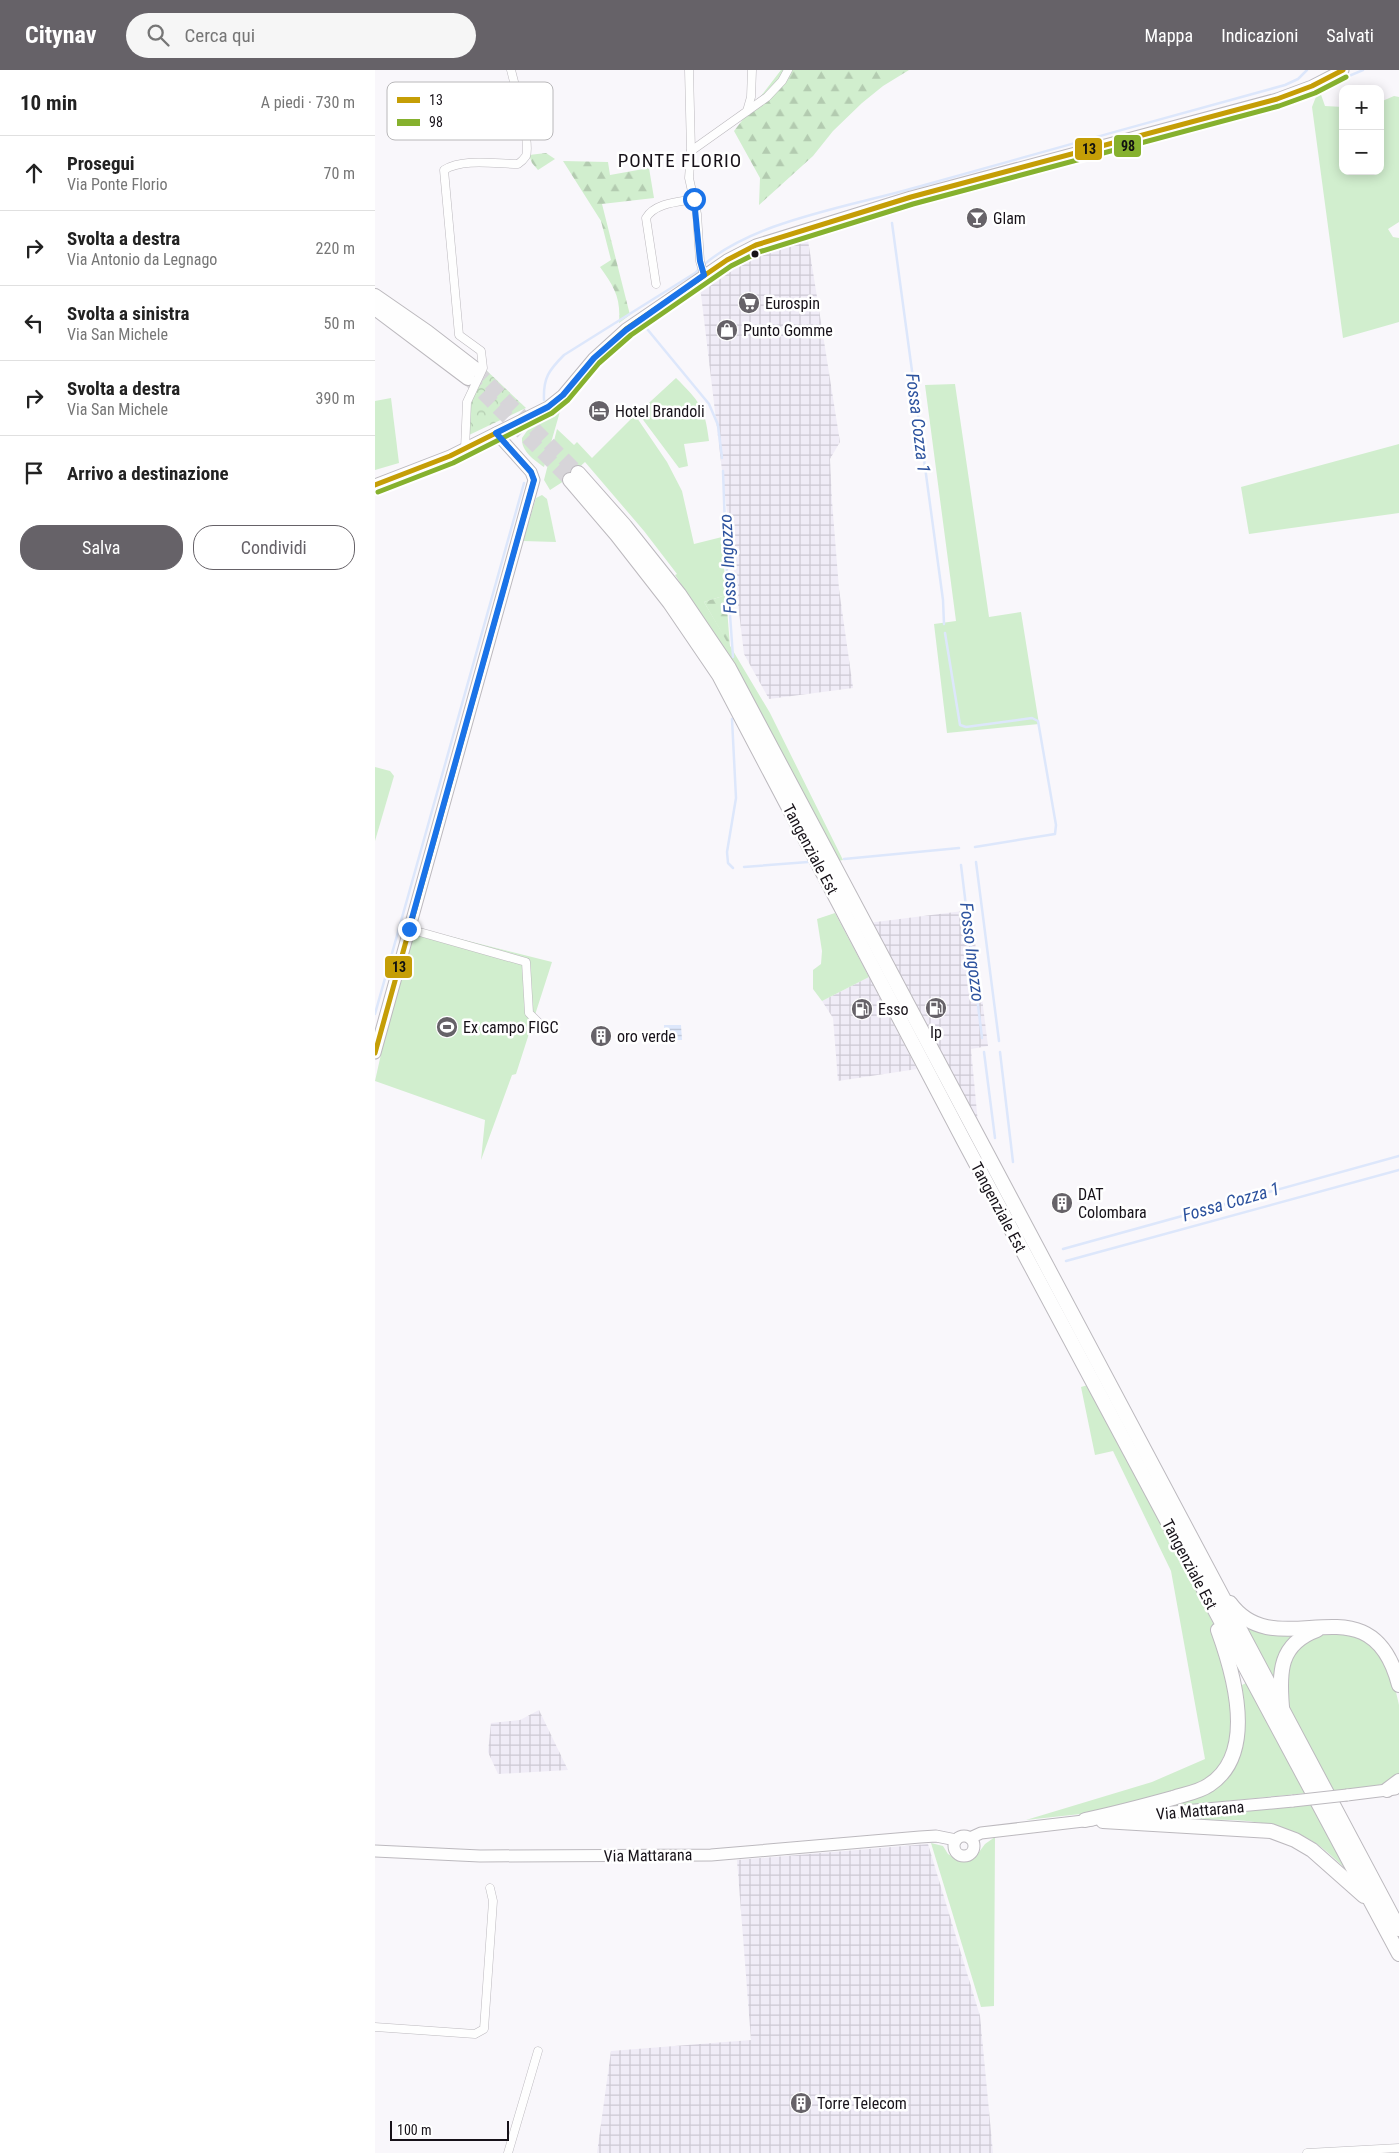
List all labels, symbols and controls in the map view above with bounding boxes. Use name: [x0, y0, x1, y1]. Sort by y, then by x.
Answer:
search box: [126, 13, 476, 58]
text: Citynav: [25, 21, 96, 49]
icon: search: [144, 21, 172, 49]
text: Cerca qui: [184, 24, 255, 47]
text: Mappa: [1145, 25, 1193, 46]
text: Indicazioni: [1221, 25, 1298, 46]
text: Salvati: [1326, 25, 1374, 46]
legend: [387, 82, 553, 140]
map controls: [1339, 85, 1384, 175]
button: +: [1339, 85, 1384, 130]
text: 10 min: [20, 91, 77, 115]
text: 13: [429, 92, 443, 108]
text: A piedi · 730 m: [261, 93, 355, 112]
text: 98: [429, 114, 443, 130]
button: −: [1339, 130, 1384, 175]
line badge: 98: [1113, 134, 1142, 158]
line badge: 13: [1074, 137, 1103, 161]
text: 98: [1121, 138, 1135, 154]
text: 13: [1082, 141, 1096, 157]
district label: PONTE FLORIO: [618, 149, 742, 172]
text: Prosegui: [67, 152, 135, 175]
icon: ahead: [20, 159, 48, 187]
text: 70 m: [323, 164, 355, 183]
text: Via Ponte Florio: [67, 175, 167, 194]
route start: [683, 188, 706, 211]
bar icon: Glam: [965, 206, 989, 230]
place label: Glam: [993, 209, 1026, 228]
text: Svolta a destra: [67, 227, 180, 250]
icon: right: [20, 234, 48, 262]
text: 220 m: [316, 239, 355, 258]
unlabelled marker: [750, 249, 760, 259]
text: Via Antonio da Legnago: [67, 250, 217, 269]
supermarket icon: Eurospin: [737, 291, 761, 315]
place label: Eurospin: [765, 294, 820, 313]
text: Svolta a sinistra: [67, 302, 189, 325]
icon: left: [20, 309, 48, 337]
text: 50 m: [323, 314, 355, 333]
shop icon: Punto Gomme: [715, 318, 739, 342]
place label: Punto Gomme: [743, 321, 833, 340]
text: Via San Michele: [67, 325, 168, 344]
water label: Fossa Cozza 1: [902, 372, 935, 474]
text: Svolta a destra: [67, 377, 180, 400]
icon: right: [20, 384, 48, 412]
text: 390 m: [316, 389, 355, 408]
hotel icon: Hotel Brandoli: [587, 399, 611, 423]
text: Via San Michele: [67, 400, 168, 419]
place label: Hotel Brandoli: [615, 402, 705, 421]
icon: arrive: [20, 459, 48, 487]
text: Arrivo a destinazione: [67, 462, 229, 485]
water label: Fosso Ingozzo: [714, 514, 741, 614]
button: Salva: [20, 525, 183, 570]
button: Condividi: [193, 525, 355, 570]
street label: Tangenziale Est: [779, 801, 842, 898]
water label: Fosso Ingozzo: [956, 901, 989, 1003]
route end: [398, 918, 421, 941]
line badge: 13: [384, 955, 413, 979]
text: 13: [392, 959, 406, 975]
fuel station icon: Ip: [924, 996, 948, 1020]
fuel station icon: Esso: [850, 997, 874, 1021]
place label: Esso: [878, 1000, 909, 1019]
sports icon: Ex campo FIGC: [435, 1015, 459, 1039]
place label: Ex campo FIGC: [463, 1018, 559, 1037]
place label: Ip: [930, 1023, 942, 1042]
building icon: oro verde: [589, 1024, 613, 1048]
place label: oro verde: [617, 1027, 676, 1046]
street label: Tangenziale Est: [967, 1159, 1030, 1256]
water label: Fossa Cozza 1: [1180, 1178, 1282, 1225]
place label: DAT Colombara: [1078, 1185, 1147, 1222]
building icon: DAT Colombara: [1050, 1191, 1074, 1215]
street label: Tangenziale Est: [1158, 1516, 1221, 1613]
street label: Via Mattarana: [1155, 1797, 1245, 1824]
street label: Via Mattarana: [604, 1845, 692, 1866]
building icon: Torre Telecom: [789, 2091, 813, 2115]
place label: Torre Telecom: [817, 2094, 907, 2113]
scale bar: [390, 2118, 509, 2141]
text: 100 m: [397, 2122, 432, 2138]

